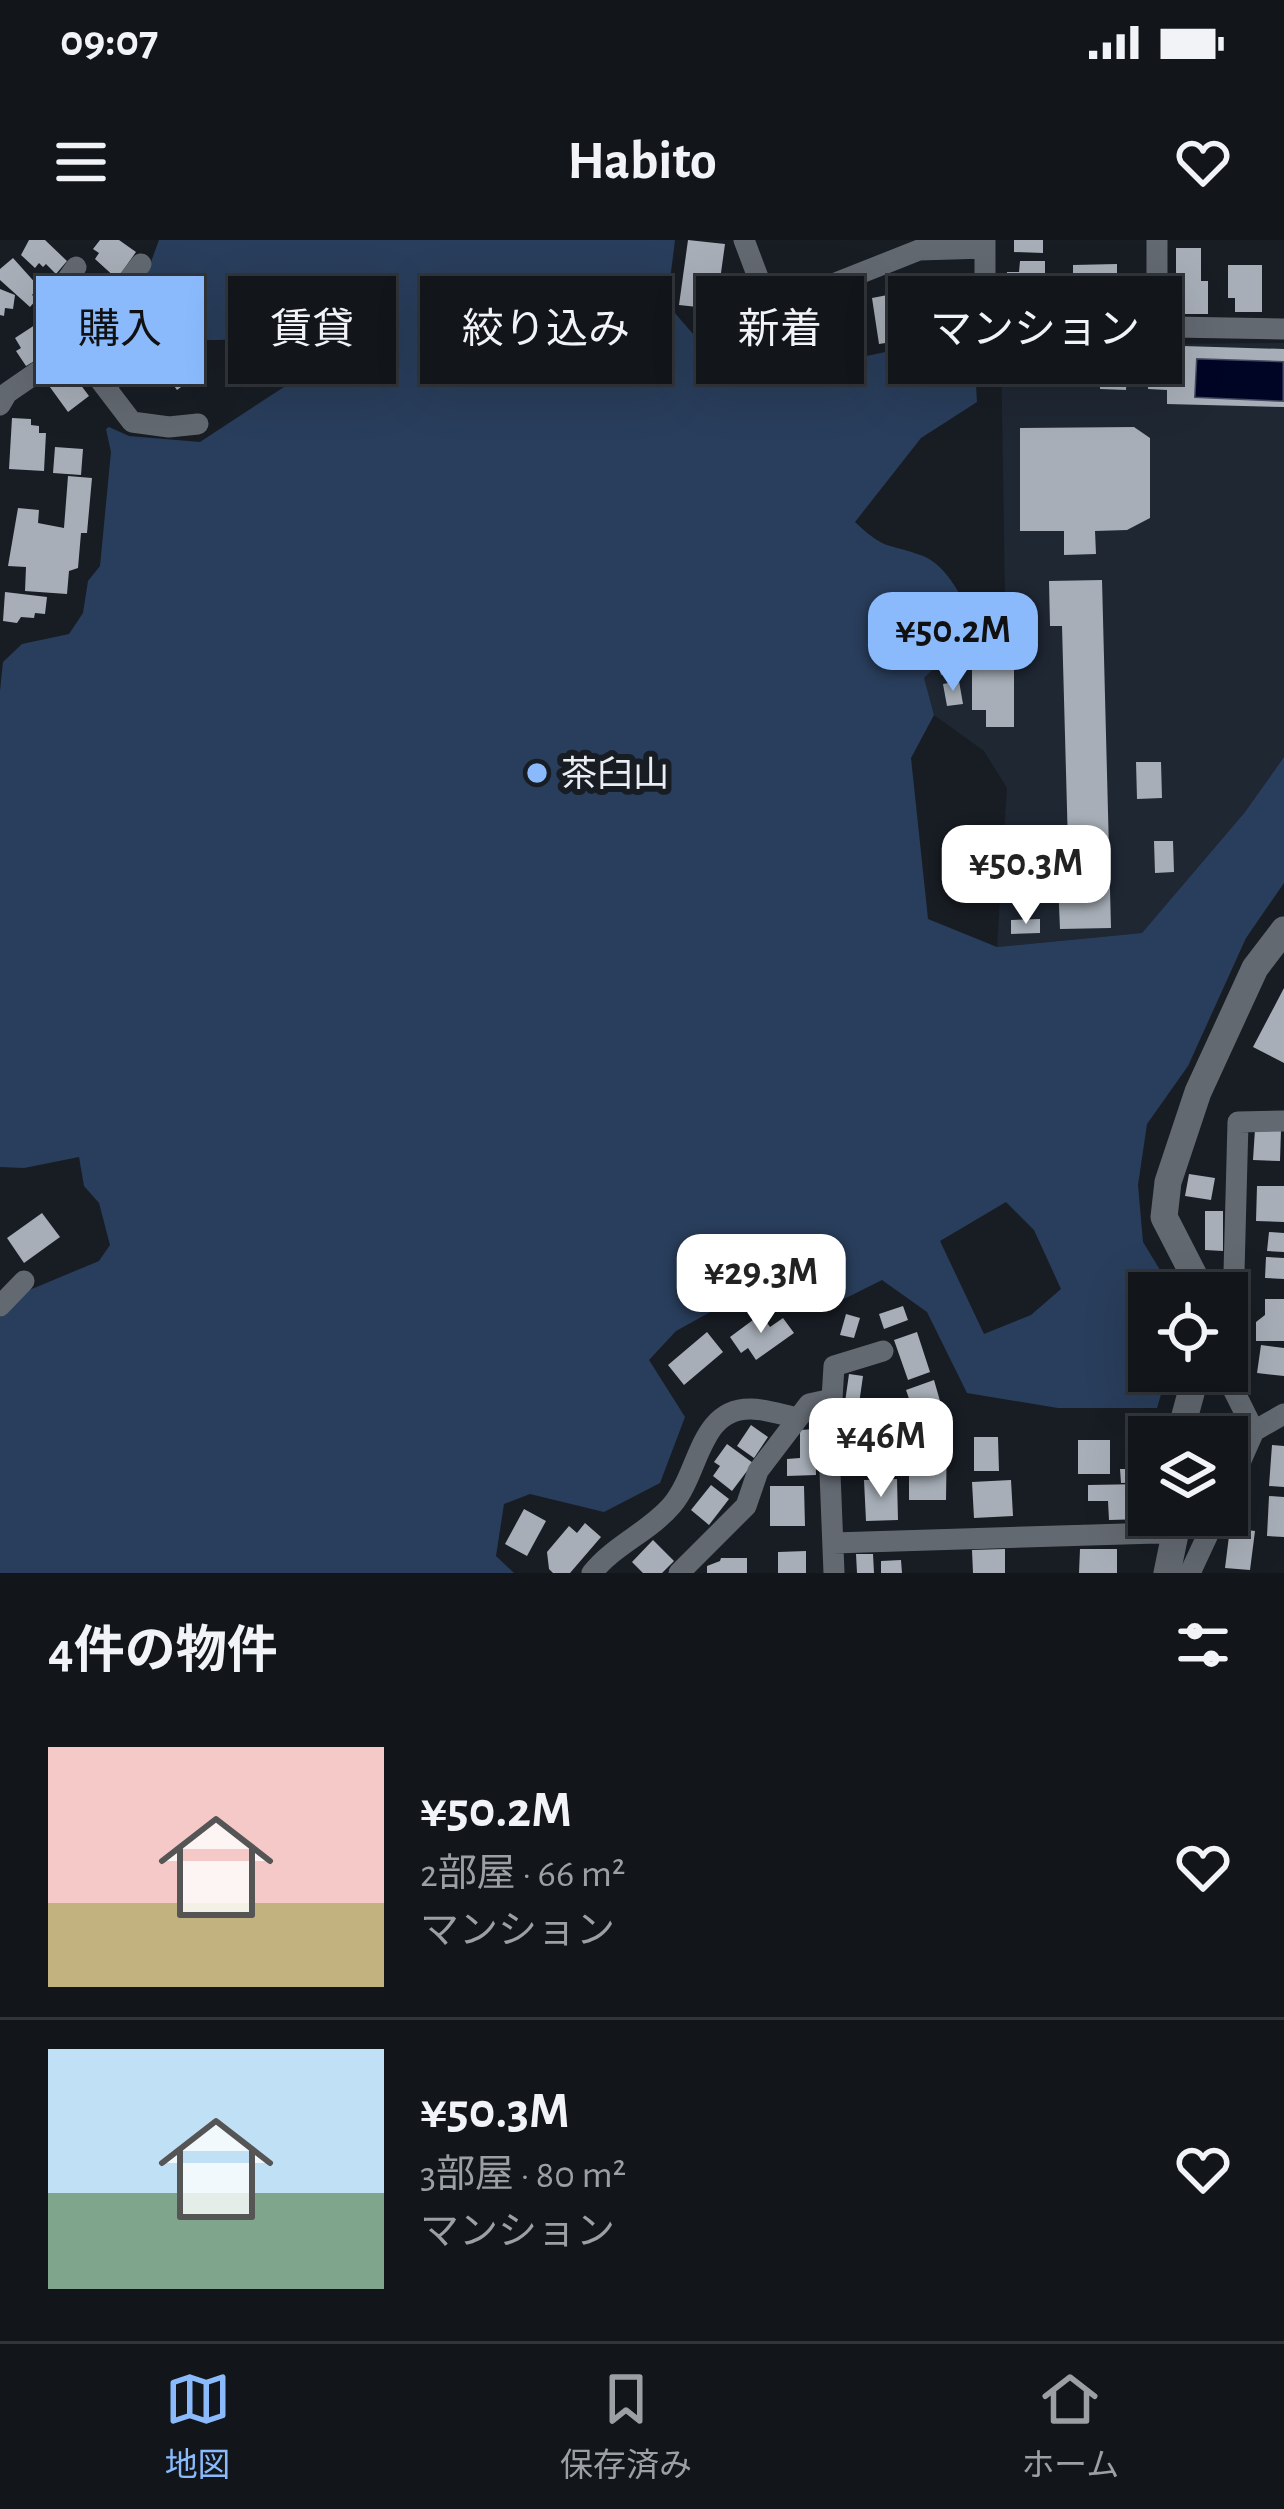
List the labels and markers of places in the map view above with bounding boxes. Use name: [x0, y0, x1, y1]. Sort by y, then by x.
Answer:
pin: ¥50.2M: [855, 592, 1051, 694]
place label: 茶臼山: [561, 755, 669, 793]
marker: 茶臼山: [524, 760, 550, 786]
pin: ¥50.3M: [928, 825, 1124, 927]
pin: ¥29.3M: [663, 1234, 859, 1336]
pin: ¥46M: [810, 1398, 952, 1500]

